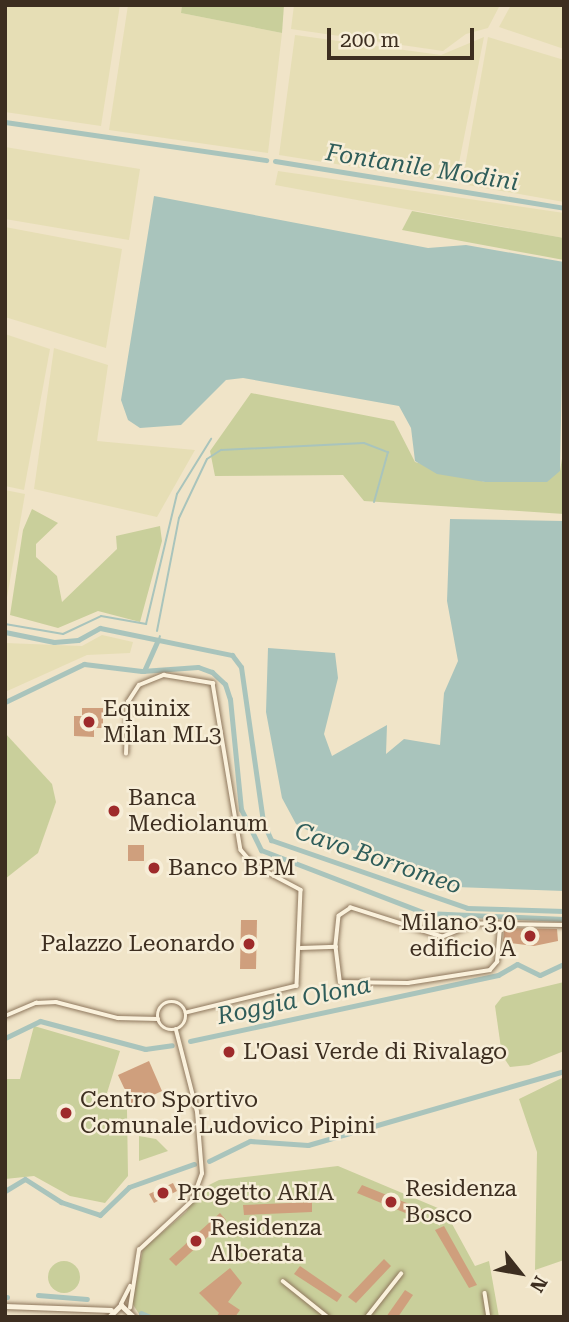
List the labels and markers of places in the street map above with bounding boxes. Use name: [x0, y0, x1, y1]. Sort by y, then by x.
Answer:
place label: Equinix Milan ML3: [103, 695, 222, 749]
marker: Equinix Milan ML3: [81, 714, 97, 730]
place label: Banca Mediolanum: [128, 784, 268, 838]
marker: Banca Mediolanum: [106, 803, 122, 819]
place label: Banco BPM: [168, 854, 295, 882]
marker: Banco BPM: [146, 860, 162, 876]
place label: Milano 3.0 edificio A: [401, 909, 516, 963]
marker: Milano 3.0 edificio A: [522, 928, 538, 944]
place label: Palazzo Leonardo: [41, 930, 235, 958]
marker: Palazzo Leonardo: [241, 936, 257, 952]
place label: L'Oasi Verde di Rivalago: [243, 1038, 507, 1066]
marker: L'Oasi Verde di Rivalago: [221, 1044, 237, 1060]
place label: Centro Sportivo Comunale Ludovico Pipini: [80, 1086, 376, 1140]
marker: Centro Sportivo Comunale Ludovico Pipini: [58, 1105, 74, 1121]
place label: Residenza Bosco: [405, 1175, 517, 1229]
place label: Progetto ARIA: [177, 1179, 334, 1207]
marker: Progetto ARIA: [155, 1185, 171, 1201]
marker: Residenza Bosco: [383, 1194, 399, 1210]
place label: Residenza Alberata: [210, 1214, 322, 1268]
marker: Residenza Alberata: [188, 1233, 204, 1249]

